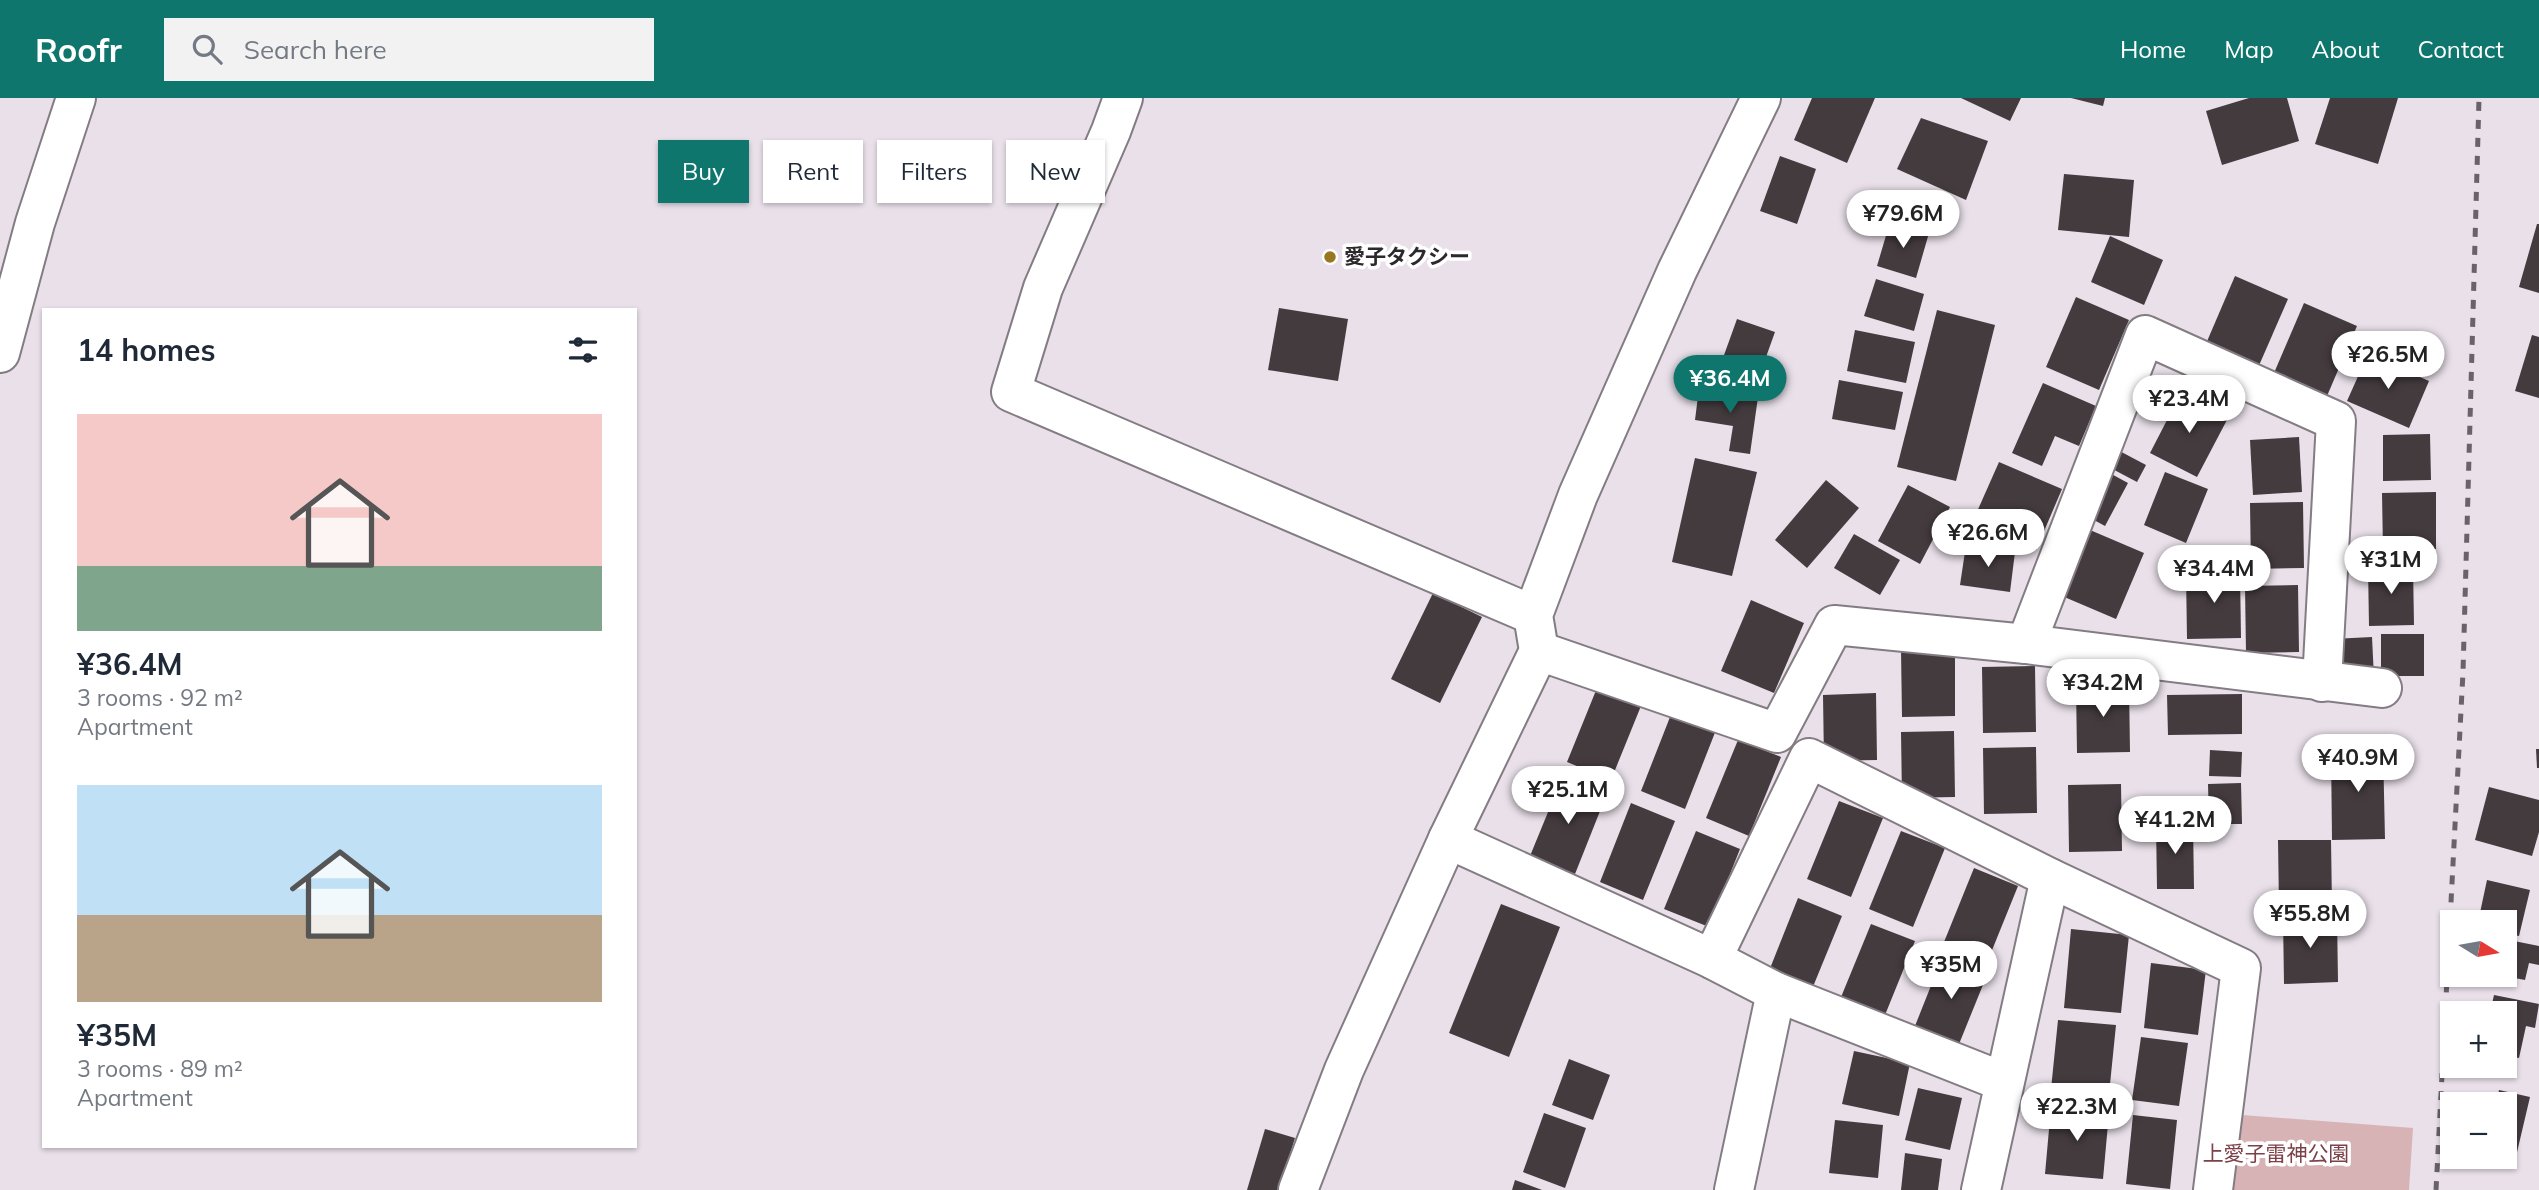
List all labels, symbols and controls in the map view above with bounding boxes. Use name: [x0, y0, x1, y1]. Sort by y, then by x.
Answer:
search box: [164, 18, 654, 81]
text: Roofr: [35, 29, 122, 70]
icon: search: [188, 30, 226, 68]
text: Search here: [244, 33, 387, 66]
text: Home: [2120, 34, 2186, 64]
text: Map: [2224, 34, 2274, 64]
text: About: [2312, 34, 2380, 64]
text: Contact: [2418, 34, 2504, 64]
chip: Buy: [658, 140, 749, 203]
chip: Rent: [763, 140, 863, 203]
chip: Filters: [877, 140, 992, 203]
chip: New: [1006, 140, 1105, 203]
pin: ¥79.6M: [1846, 190, 1960, 250]
text: ¥79.6M: [1863, 198, 1943, 227]
place label: 愛子タクシー: [1344, 243, 1470, 269]
marker: 愛子タクシー: [1322, 249, 1338, 265]
text: 14 homes: [77, 331, 216, 369]
icon: filters: [564, 331, 602, 369]
pin: ¥26.5M: [2331, 331, 2445, 391]
text: ¥26.5M: [2348, 339, 2428, 368]
pin: ¥36.4M: [1673, 356, 1787, 415]
text: ¥36.4M: [1690, 363, 1770, 392]
pin: ¥23.4M: [2132, 376, 2246, 435]
text: ¥23.4M: [2149, 383, 2229, 412]
icon: home: [277, 460, 403, 586]
pin: ¥26.6M: [1931, 510, 2045, 569]
text: ¥26.6M: [1948, 517, 2028, 546]
pin: ¥31M: [2350, 536, 2432, 596]
text: ¥31M: [2360, 544, 2422, 573]
pin: ¥34.4M: [2157, 546, 2271, 605]
text: ¥34.4M: [2174, 553, 2254, 582]
text: ¥36.4M: [77, 645, 183, 683]
pin: ¥34.2M: [2046, 660, 2160, 719]
text: ¥34.2M: [2063, 667, 2143, 696]
text: 3 rooms · 92 m²: [77, 683, 243, 712]
text: Apartment: [77, 712, 193, 741]
pin: ¥40.9M: [2301, 734, 2415, 794]
text: ¥40.9M: [2318, 742, 2398, 771]
pin: ¥25.1M: [1511, 766, 1625, 826]
text: ¥25.1M: [1528, 774, 1608, 803]
pin: ¥41.2M: [2118, 796, 2232, 856]
text: ¥41.2M: [2135, 804, 2215, 833]
icon: home: [277, 831, 403, 957]
pin: ¥55.8M: [2253, 890, 2367, 950]
text: ¥55.8M: [2270, 898, 2350, 927]
north arrow: [2440, 910, 2516, 987]
map controls: [2440, 910, 2517, 1169]
pin: ¥35M: [1910, 942, 1992, 1001]
text: ¥35M: [1920, 949, 1982, 978]
button: +: [2440, 1001, 2517, 1078]
text: ¥35M: [77, 1016, 157, 1054]
text: 3 rooms · 89 m²: [77, 1054, 243, 1083]
text: Apartment: [77, 1083, 193, 1112]
pin: ¥22.3M: [2020, 1084, 2134, 1143]
text: ¥22.3M: [2037, 1091, 2117, 1120]
button: −: [2440, 1092, 2517, 1169]
park label: 上愛子雷神公園: [2203, 1140, 2350, 1166]

